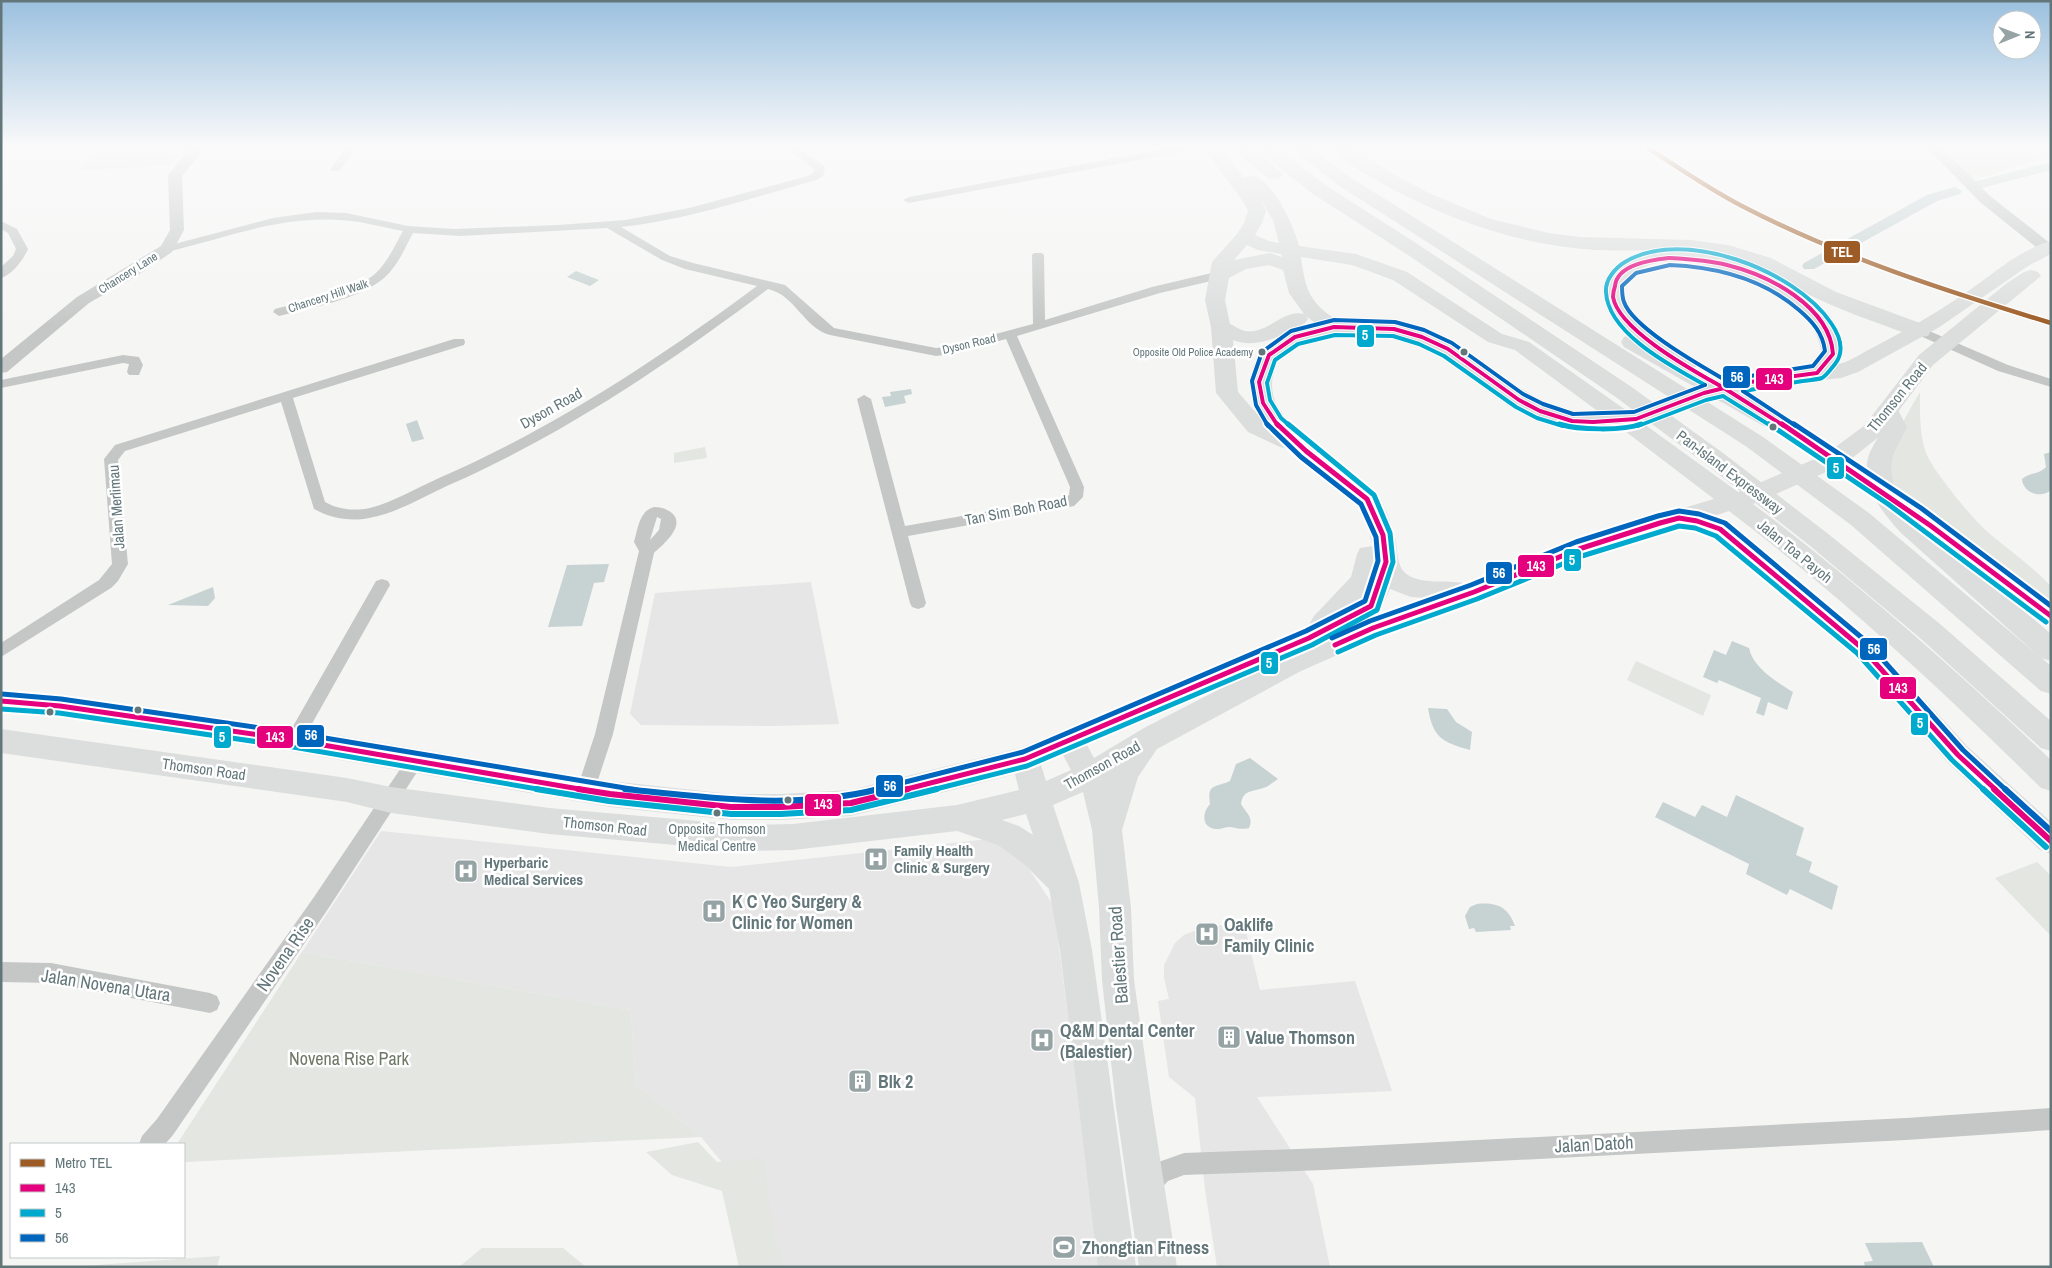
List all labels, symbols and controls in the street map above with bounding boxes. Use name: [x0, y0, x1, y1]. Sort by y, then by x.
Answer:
north arrow: [1992, 10, 2042, 60]
text: N: [2021, 30, 2039, 39]
line badge: TEL: [1823, 240, 1861, 264]
text: TEL: [1831, 243, 1853, 261]
street label: Chancery Lane: [95, 249, 161, 297]
street label: Chancery Hill Walk: [286, 275, 370, 316]
line badge: 5: [1356, 324, 1375, 348]
text: 5: [1362, 326, 1369, 344]
street label: Dyson Road: [941, 330, 997, 358]
place label: Opposite Old Police Academy: [1133, 345, 1253, 359]
marker: Opposite Old Police Academy: [1257, 347, 1267, 357]
unlabelled marker: [1459, 347, 1469, 357]
street label: Thomson Road: [1862, 358, 1932, 436]
line badge: 56: [1722, 365, 1751, 389]
line badge: 143: [1755, 367, 1793, 391]
text: 56: [1731, 368, 1743, 386]
text: 143: [1764, 370, 1784, 388]
street label: Dyson Road: [516, 382, 586, 434]
unlabelled marker: [1768, 422, 1778, 432]
street label: Pan-Island Expressway: [1672, 425, 1788, 520]
line badge: 5: [1826, 456, 1845, 480]
text: 5: [1833, 459, 1840, 477]
street label: Jalan Merlimau: [103, 464, 129, 550]
street label: Tan Sim Boh Road: [963, 490, 1069, 530]
street label: Jalan Toa Payoh: [1753, 514, 1837, 588]
line badge: 5: [1563, 548, 1582, 572]
text: 5: [1569, 551, 1576, 569]
line badge: 143: [1517, 554, 1555, 578]
text: 143: [1526, 557, 1546, 575]
line badge: 56: [1485, 561, 1513, 585]
text: 56: [1493, 564, 1505, 582]
line badge: 56: [1859, 637, 1888, 661]
text: 56: [1868, 640, 1880, 658]
line badge: 5: [1260, 651, 1279, 675]
text: 5: [1266, 654, 1273, 672]
line badge: 143: [1879, 676, 1917, 700]
text: 143: [1888, 679, 1908, 697]
unlabelled marker: [133, 705, 143, 715]
unlabelled marker: [45, 707, 55, 717]
line badge: 5: [1910, 712, 1929, 736]
text: 5: [1917, 714, 1924, 732]
line badge: 56: [296, 724, 325, 748]
line badge: 5: [213, 725, 232, 749]
line badge: 143: [256, 725, 294, 749]
text: 56: [305, 726, 317, 744]
text: 5: [219, 728, 226, 746]
text: 143: [265, 728, 285, 746]
street label: Thomson Road: [1060, 735, 1144, 795]
street label: Thomson Road: [161, 753, 247, 785]
line badge: 56: [875, 774, 904, 798]
text: 56: [884, 777, 896, 795]
line badge: 143: [804, 793, 842, 817]
unlabelled marker: [783, 795, 793, 805]
text: 143: [813, 795, 833, 813]
marker: Opposite Thomson Medical Centre: [712, 808, 722, 818]
street label: Thomson Road: [562, 811, 648, 841]
place label: Opposite Thomson Medical Centre: [668, 820, 766, 855]
place label: Family Health Clinic & Surgery: [894, 840, 990, 878]
hospital icon: Family Health Clinic & Surgery: [863, 846, 889, 872]
place label: Hyperbaric Medical Services: [484, 852, 583, 890]
hospital icon: Hyperbaric Medical Services: [453, 858, 479, 884]
place label: K C Yeo Surgery & Clinic for Women: [732, 889, 862, 935]
hospital icon: K C Yeo Surgery & Clinic for Women: [701, 898, 727, 924]
street label: Balestier Road: [1102, 905, 1134, 1005]
street label: Novena Rise: [250, 912, 320, 996]
place label: Oaklife Family Clinic: [1224, 912, 1314, 958]
hospital icon: Oaklife Family Clinic: [1194, 921, 1220, 947]
street label: Jalan Novena Utara: [40, 962, 172, 1008]
place label: Q&M Dental Center (Balestier): [1060, 1018, 1195, 1064]
building icon: Value Thomson: [1216, 1024, 1242, 1050]
place label: Value Thomson: [1246, 1025, 1355, 1050]
hospital icon: Q&M Dental Center (Balestier): [1029, 1027, 1055, 1053]
park label: Novena Rise Park: [289, 1046, 410, 1071]
building icon: Blk 2: [847, 1068, 873, 1094]
place label: Blk 2: [878, 1069, 913, 1094]
street label: Jalan Datoh: [1554, 1129, 1634, 1159]
legend: [10, 1143, 185, 1258]
text: Metro TEL: [55, 1152, 112, 1173]
text: 143: [55, 1177, 76, 1198]
text: 5: [55, 1202, 62, 1223]
text: 56: [55, 1227, 69, 1248]
sports icon: Zhongtian Fitness: [1051, 1234, 1077, 1260]
place label: Zhongtian Fitness: [1082, 1235, 1209, 1260]

